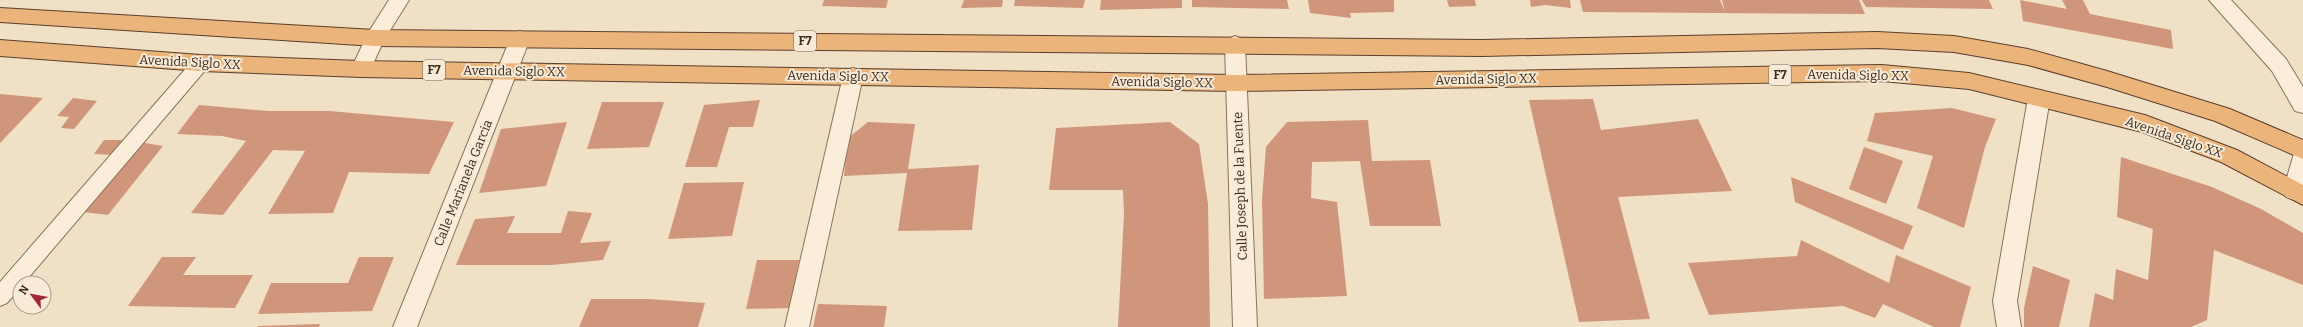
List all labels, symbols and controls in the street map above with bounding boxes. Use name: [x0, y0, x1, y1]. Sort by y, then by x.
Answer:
road number: F7: [794, 31, 816, 51]
street label: Avenida Siglo XX: [139, 52, 241, 72]
road number: F7: [423, 60, 445, 80]
street label: Avenida Siglo XX: [463, 63, 565, 79]
road number: F7: [1769, 65, 1791, 85]
street label: Avenida Siglo XX: [1807, 67, 1909, 83]
street label: Avenida Siglo XX: [787, 68, 889, 84]
street label: Avenida Siglo XX: [1435, 71, 1537, 87]
street label: Avenida Siglo XX: [1111, 74, 1213, 90]
street label: Calle Joseph de la Fuente: [1230, 111, 1250, 261]
street label: Avenida Siglo XX: [2123, 113, 2225, 161]
street label: Calle Marianela Garcia: [431, 118, 495, 248]
north arrow: [12, 275, 52, 315]
text: N: [16, 282, 32, 297]

